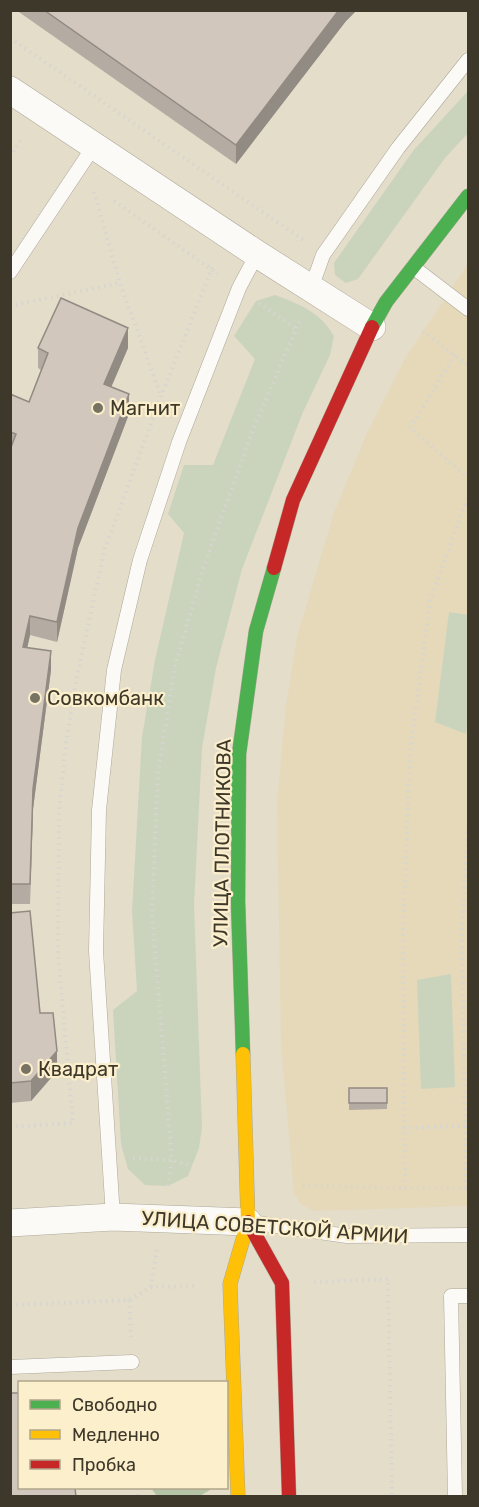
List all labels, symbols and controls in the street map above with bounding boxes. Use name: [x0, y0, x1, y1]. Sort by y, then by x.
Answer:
place label: Магнит: [110, 396, 180, 420]
marker: Магнит: [91, 401, 105, 415]
place label: Совкомбанк: [47, 686, 164, 710]
marker: Совкомбанк: [28, 691, 42, 705]
street label: УЛИЦА ПЛОТНИКОВА: [208, 739, 236, 947]
place label: Квадрат: [38, 1057, 118, 1081]
marker: Квадрат: [19, 1062, 33, 1076]
street label: УЛИЦА СОВЕТСКОЙ АРМИИ: [141, 1206, 409, 1248]
legend: [18, 1381, 228, 1489]
text: Свободно: [72, 1394, 157, 1416]
text: Медленно: [72, 1424, 160, 1446]
text: Пробка: [72, 1454, 136, 1476]

